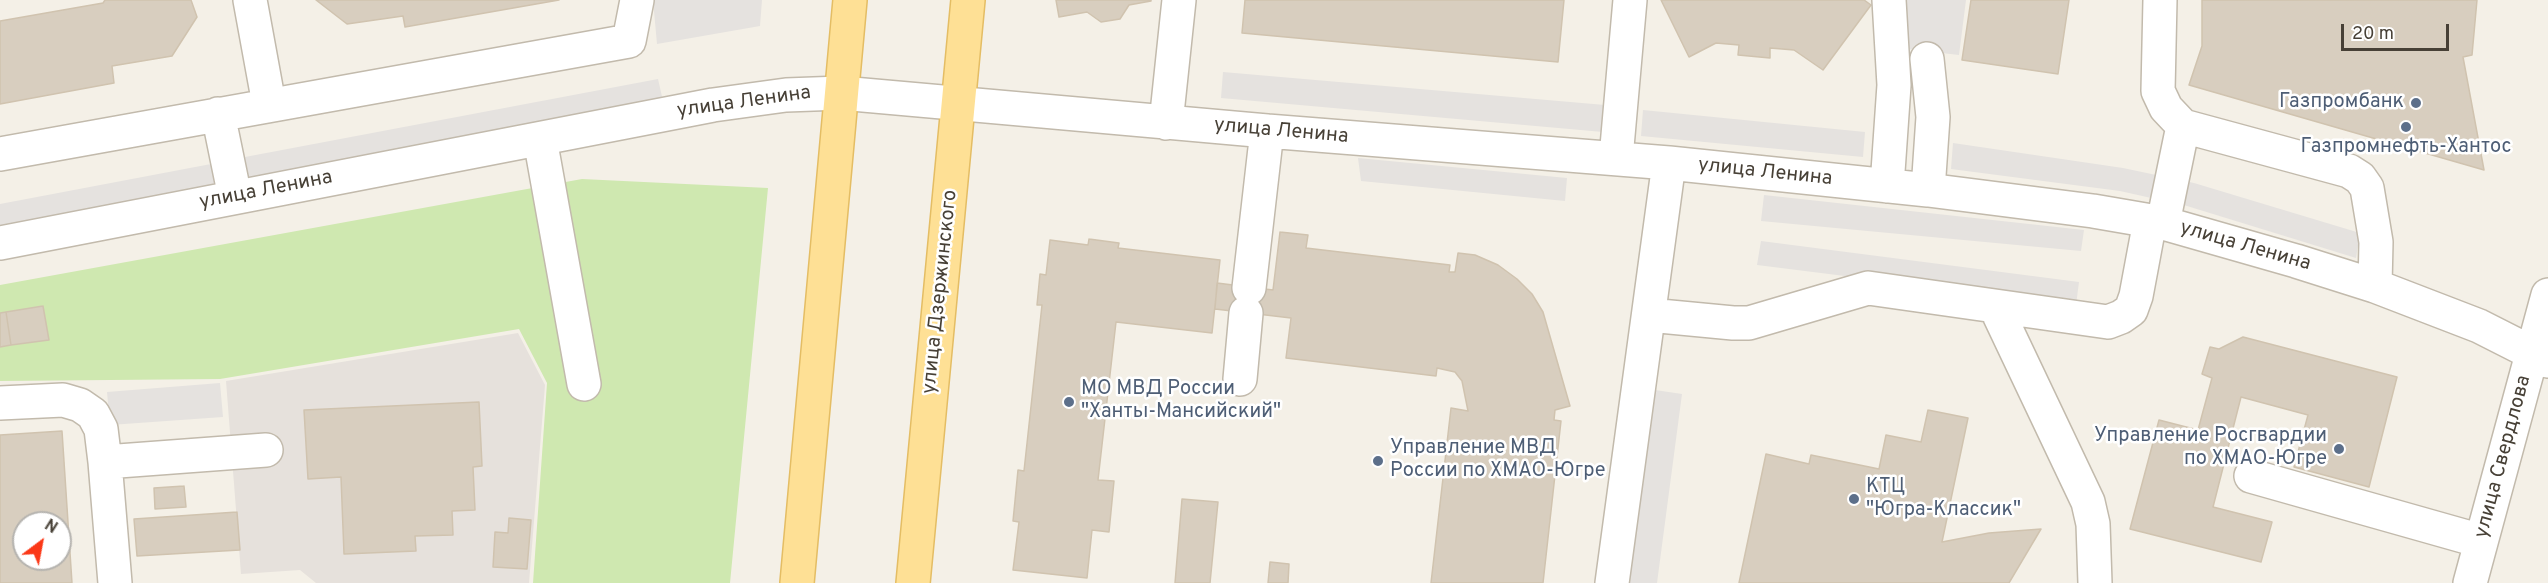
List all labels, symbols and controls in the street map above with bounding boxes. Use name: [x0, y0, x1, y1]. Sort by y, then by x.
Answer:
scale bar: [2344, 12, 2452, 50]
text: 20 m: [2352, 23, 2394, 46]
street label: улица Ленина: [676, 82, 812, 124]
place label: Газпромбанк: [2279, 91, 2404, 115]
marker: Газпромбанк: [2409, 96, 2423, 110]
street label: улица Ленина: [1213, 114, 1349, 150]
marker: Газпромнефть-Хантос: [2399, 120, 2413, 134]
place label: Газпромнефть-Хантос: [2301, 136, 2511, 160]
street label: улица Ленина: [1697, 154, 1833, 192]
street label: улица Ленина: [197, 166, 335, 216]
street label: улица Дзержинского: [918, 189, 964, 395]
street label: улица Ленина: [2177, 217, 2313, 277]
street label: улица Свердлова: [2471, 373, 2537, 541]
place label: МО МВД России "Ханты-Мансийский": [1081, 378, 1281, 425]
marker: МО МВД России "Ханты-Мансийский": [1062, 395, 1076, 409]
place label: Управление Росгвардии по ХМАО-Югре: [2094, 425, 2327, 472]
place label: Управление МВД России по ХМАО-Югре: [1390, 437, 1606, 484]
marker: Управление Росгвардии по ХМАО-Югре: [2332, 442, 2346, 456]
marker: Управление МВД России по ХМАО-Югре: [1371, 454, 1385, 468]
place label: КТЦ "Югра-Классик": [1866, 476, 2021, 523]
marker: КТЦ "Югра-Классик": [1847, 492, 1861, 506]
north arrow: [12, 511, 72, 571]
text: N: [40, 516, 61, 539]

